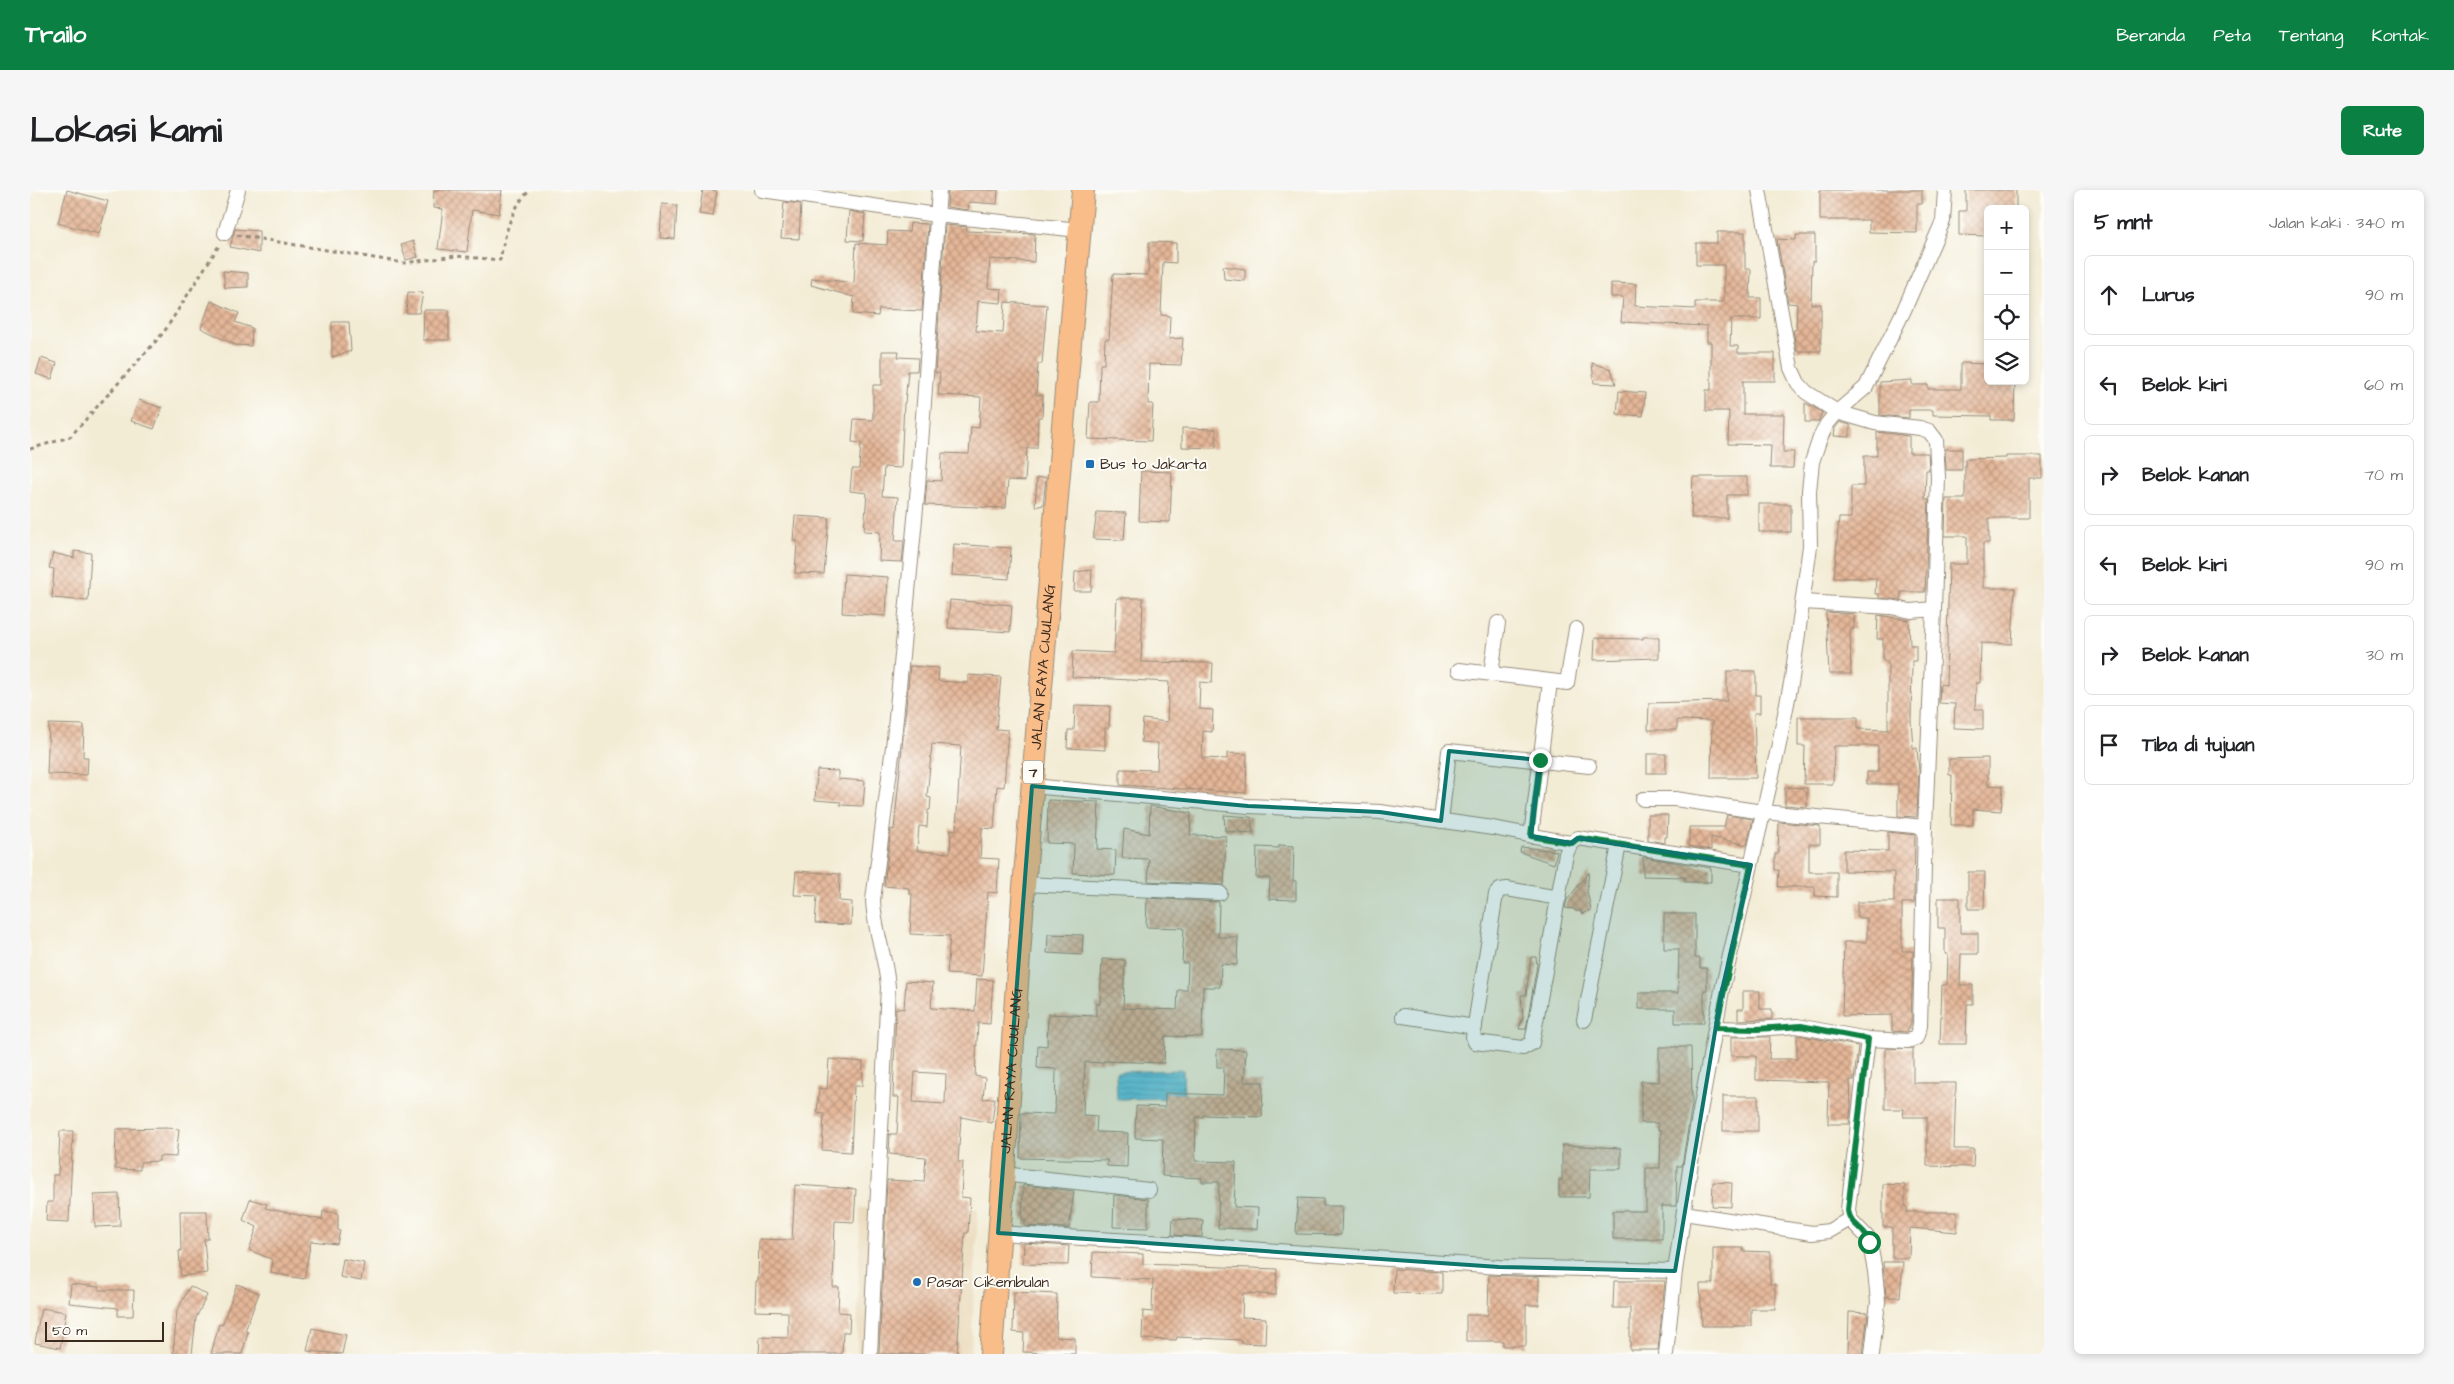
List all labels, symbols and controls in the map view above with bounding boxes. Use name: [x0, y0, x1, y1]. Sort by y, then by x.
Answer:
text: Trailo: [25, 18, 86, 52]
text: Beranda: [2116, 23, 2185, 48]
text: Peta: [2213, 23, 2251, 48]
text: Tentang: [2279, 23, 2343, 48]
text: Kontak: [2371, 23, 2429, 48]
text: Lokasi kami: [30, 106, 222, 155]
button: Rute: [2341, 106, 2424, 155]
map controls: [1984, 205, 2029, 385]
button: +: [1984, 205, 2029, 250]
text: 5 mnt: [2094, 208, 2153, 237]
text: Jalan kaki · 340 m: [2269, 212, 2404, 234]
button: −: [1984, 250, 2029, 295]
icon: ahead: [2095, 281, 2123, 309]
text: Lurus: [2142, 282, 2194, 309]
text: 90 m: [2365, 284, 2403, 306]
button: locate: [1984, 295, 2029, 340]
button: layers: [1984, 340, 2029, 385]
icon: left: [2095, 371, 2123, 399]
text: Belok kiri: [2142, 372, 2227, 399]
text: 60 m: [2364, 374, 2403, 396]
place label: Bus to Jakarta: [1100, 454, 1207, 475]
marker: Bus to Jakarta: [1084, 458, 1096, 470]
icon: right: [2095, 461, 2123, 489]
text: Belok kanan: [2142, 462, 2249, 489]
text: 70 m: [2364, 464, 2403, 486]
icon: left: [2095, 551, 2123, 579]
text: Belok kiri: [2142, 552, 2227, 579]
text: 90 m: [2365, 554, 2403, 576]
street label: JALAN RAYA CIJULANG: [1026, 583, 1061, 751]
icon: right: [2095, 641, 2123, 669]
text: Belok kanan: [2142, 642, 2249, 669]
text: 30 m: [2366, 644, 2403, 666]
icon: arrive: [2095, 731, 2123, 759]
text: Tiba di tujuan: [2142, 732, 2254, 759]
route end: [1529, 749, 1552, 772]
road number: 7: [1023, 760, 1043, 784]
street label: JALAN RAYA CIJULANG: [995, 987, 1028, 1154]
route start: [1858, 1231, 1881, 1254]
place label: Pasar Cikembulan: [927, 1272, 1050, 1293]
marker: Pasar Cikembulan: [911, 1276, 923, 1288]
scale bar: [45, 1319, 164, 1342]
text: 50 m: [52, 1321, 87, 1341]

